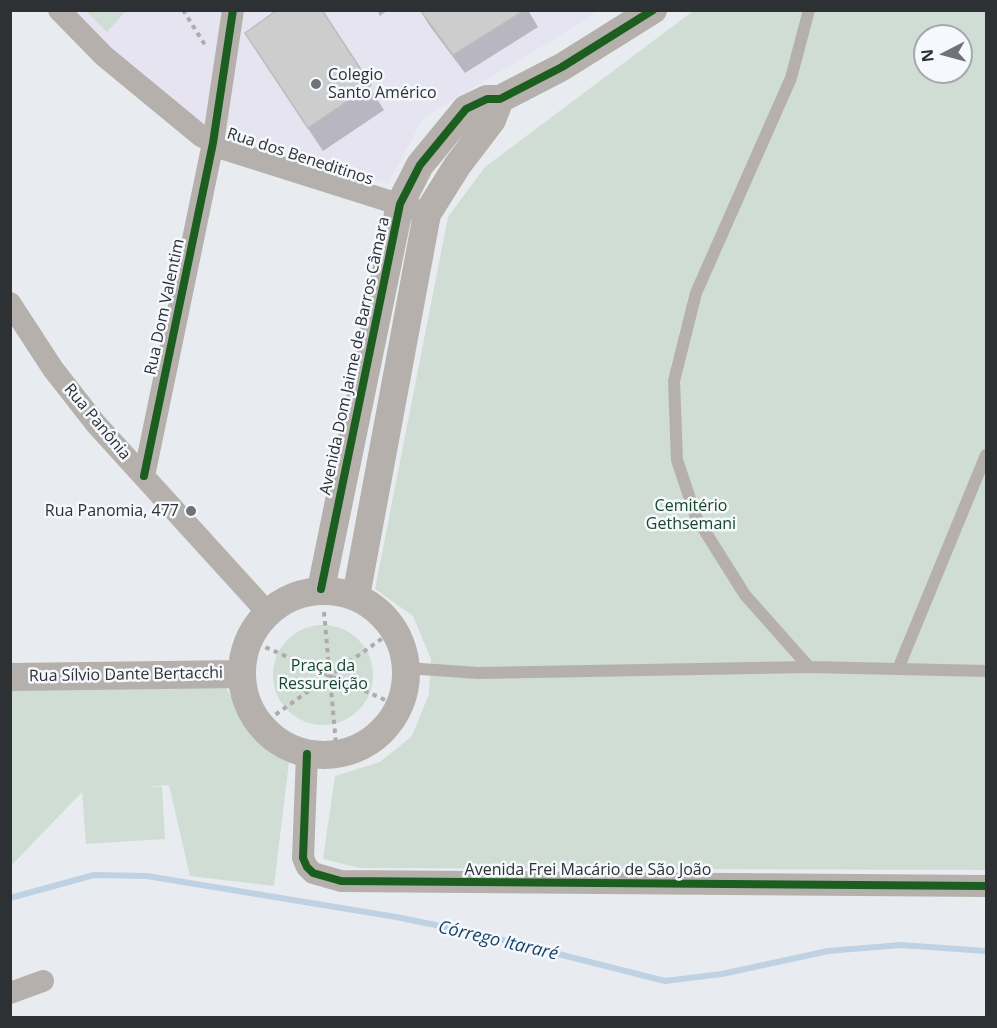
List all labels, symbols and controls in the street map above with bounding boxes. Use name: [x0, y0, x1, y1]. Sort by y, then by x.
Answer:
north arrow: [913, 24, 973, 84]
text: N: [915, 48, 939, 63]
place label: Colegio Santo Américo: [328, 65, 437, 103]
marker: Colegio Santo Américo: [309, 77, 323, 91]
street label: Rua dos Beneditinos: [224, 124, 376, 190]
street label: Avenida Dom Jaime de Barros Câmara: [316, 215, 394, 497]
street label: Rua Dom Valentim: [141, 237, 189, 377]
street label: Rua Panônia: [60, 380, 134, 464]
park label: Cemitério Gethsemani: [646, 496, 736, 534]
place label: Rua Panomia, 477: [45, 501, 179, 521]
marker: Rua Panomia, 477: [184, 504, 198, 518]
park label: Praça da Ressureição: [278, 656, 368, 694]
street label: Rua Sílvio Dante Bertacchi: [29, 664, 223, 686]
street label: Avenida Frei Macário de São João: [465, 860, 711, 880]
water label: Córrego Itararé: [436, 917, 560, 965]

